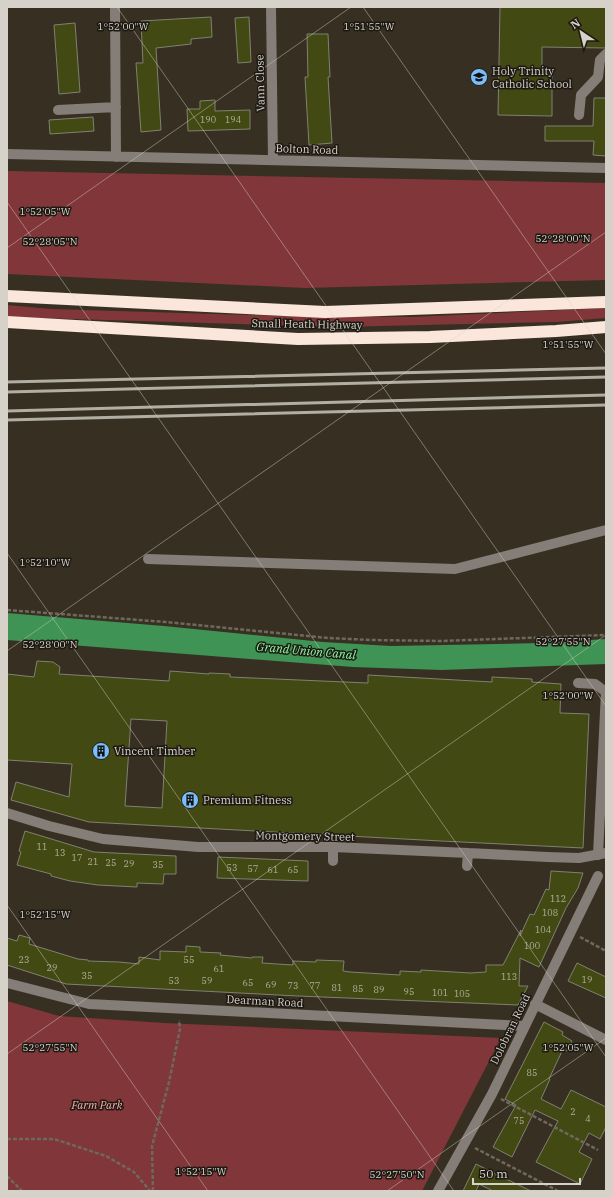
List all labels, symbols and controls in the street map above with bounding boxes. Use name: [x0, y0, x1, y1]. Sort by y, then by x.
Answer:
north arrow: [561, 12, 601, 52]
text: N: [568, 15, 583, 32]
text: 1°52'00"W: [97, 20, 149, 33]
text: 1°51'55"W: [343, 20, 395, 33]
street label: Vann Close: [253, 54, 267, 112]
place label: Holy Trinity Catholic School: [492, 64, 572, 91]
school or university icon: Holy Trinity Catholic School: [469, 67, 489, 87]
house number: 190: [200, 114, 216, 125]
house number: 194: [225, 114, 241, 125]
street label: Bolton Road: [275, 141, 339, 157]
text: 1°52'05"W: [19, 205, 71, 218]
text: 52°28'00"N: [536, 232, 591, 245]
text: 52°28'05"N: [23, 235, 78, 248]
street label: Small Heath Highway: [251, 316, 363, 332]
text: 1°51'55"W: [542, 338, 594, 351]
text: 1°52'10"W: [19, 556, 71, 569]
text: 52°27'55"N: [536, 635, 591, 648]
text: 52°28'00"N: [23, 638, 78, 651]
water label: Grand Union Canal: [256, 639, 357, 662]
text: 1°52'00"W: [542, 689, 594, 702]
building icon: Vincent Timber: [91, 741, 111, 761]
place label: Vincent Timber: [114, 744, 195, 758]
building icon: Premium Fitness: [180, 790, 200, 810]
place label: Premium Fitness: [203, 793, 292, 807]
street label: Montgomery Street: [255, 828, 355, 844]
house number: 11: [37, 841, 47, 852]
house number: 13: [55, 847, 65, 858]
house number: 17: [72, 852, 82, 863]
house number: 21: [88, 856, 98, 867]
house number: 25: [106, 857, 116, 868]
house number: 29: [124, 858, 134, 869]
house number: 35: [153, 859, 163, 870]
house number: 53: [227, 862, 237, 873]
house number: 57: [248, 863, 258, 874]
house number: 61: [268, 864, 278, 875]
house number: 65: [288, 864, 298, 875]
house number: 112: [550, 893, 566, 904]
house number: 108: [542, 907, 558, 918]
text: 1°52'15"W: [19, 908, 71, 921]
house number: 104: [535, 924, 551, 935]
house number: 100: [524, 940, 540, 951]
house number: 23: [19, 954, 29, 965]
house number: 55: [184, 954, 194, 965]
house number: 29: [47, 962, 57, 973]
house number: 61: [214, 963, 224, 974]
house number: 35: [82, 970, 92, 981]
house number: 113: [501, 971, 517, 982]
house number: 19: [582, 974, 592, 985]
house number: 53: [169, 975, 179, 986]
house number: 59: [202, 975, 212, 986]
house number: 65: [243, 977, 253, 988]
house number: 69: [266, 979, 276, 990]
house number: 73: [288, 980, 298, 991]
house number: 77: [310, 980, 320, 991]
house number: 81: [332, 982, 342, 993]
house number: 85: [353, 983, 363, 994]
house number: 89: [374, 984, 384, 995]
house number: 95: [404, 986, 414, 997]
house number: 101: [432, 987, 448, 998]
house number: 105: [454, 988, 470, 999]
street label: Dolobran Road: [487, 991, 533, 1067]
street label: Dearman Road: [226, 992, 304, 1010]
text: 52°27'55"N: [23, 1041, 78, 1054]
text: 1°52'05"W: [542, 1041, 594, 1054]
house number: 85: [527, 1067, 537, 1078]
park label: Farm Park: [70, 1098, 123, 1112]
house number: 2: [570, 1106, 576, 1117]
house number: 4: [585, 1113, 591, 1124]
house number: 75: [514, 1115, 524, 1126]
scale bar: [473, 1160, 580, 1186]
text: 1°52'15"W: [175, 1165, 227, 1178]
text: 50 m: [479, 1166, 508, 1181]
text: 52°27'50"N: [370, 1168, 425, 1181]

